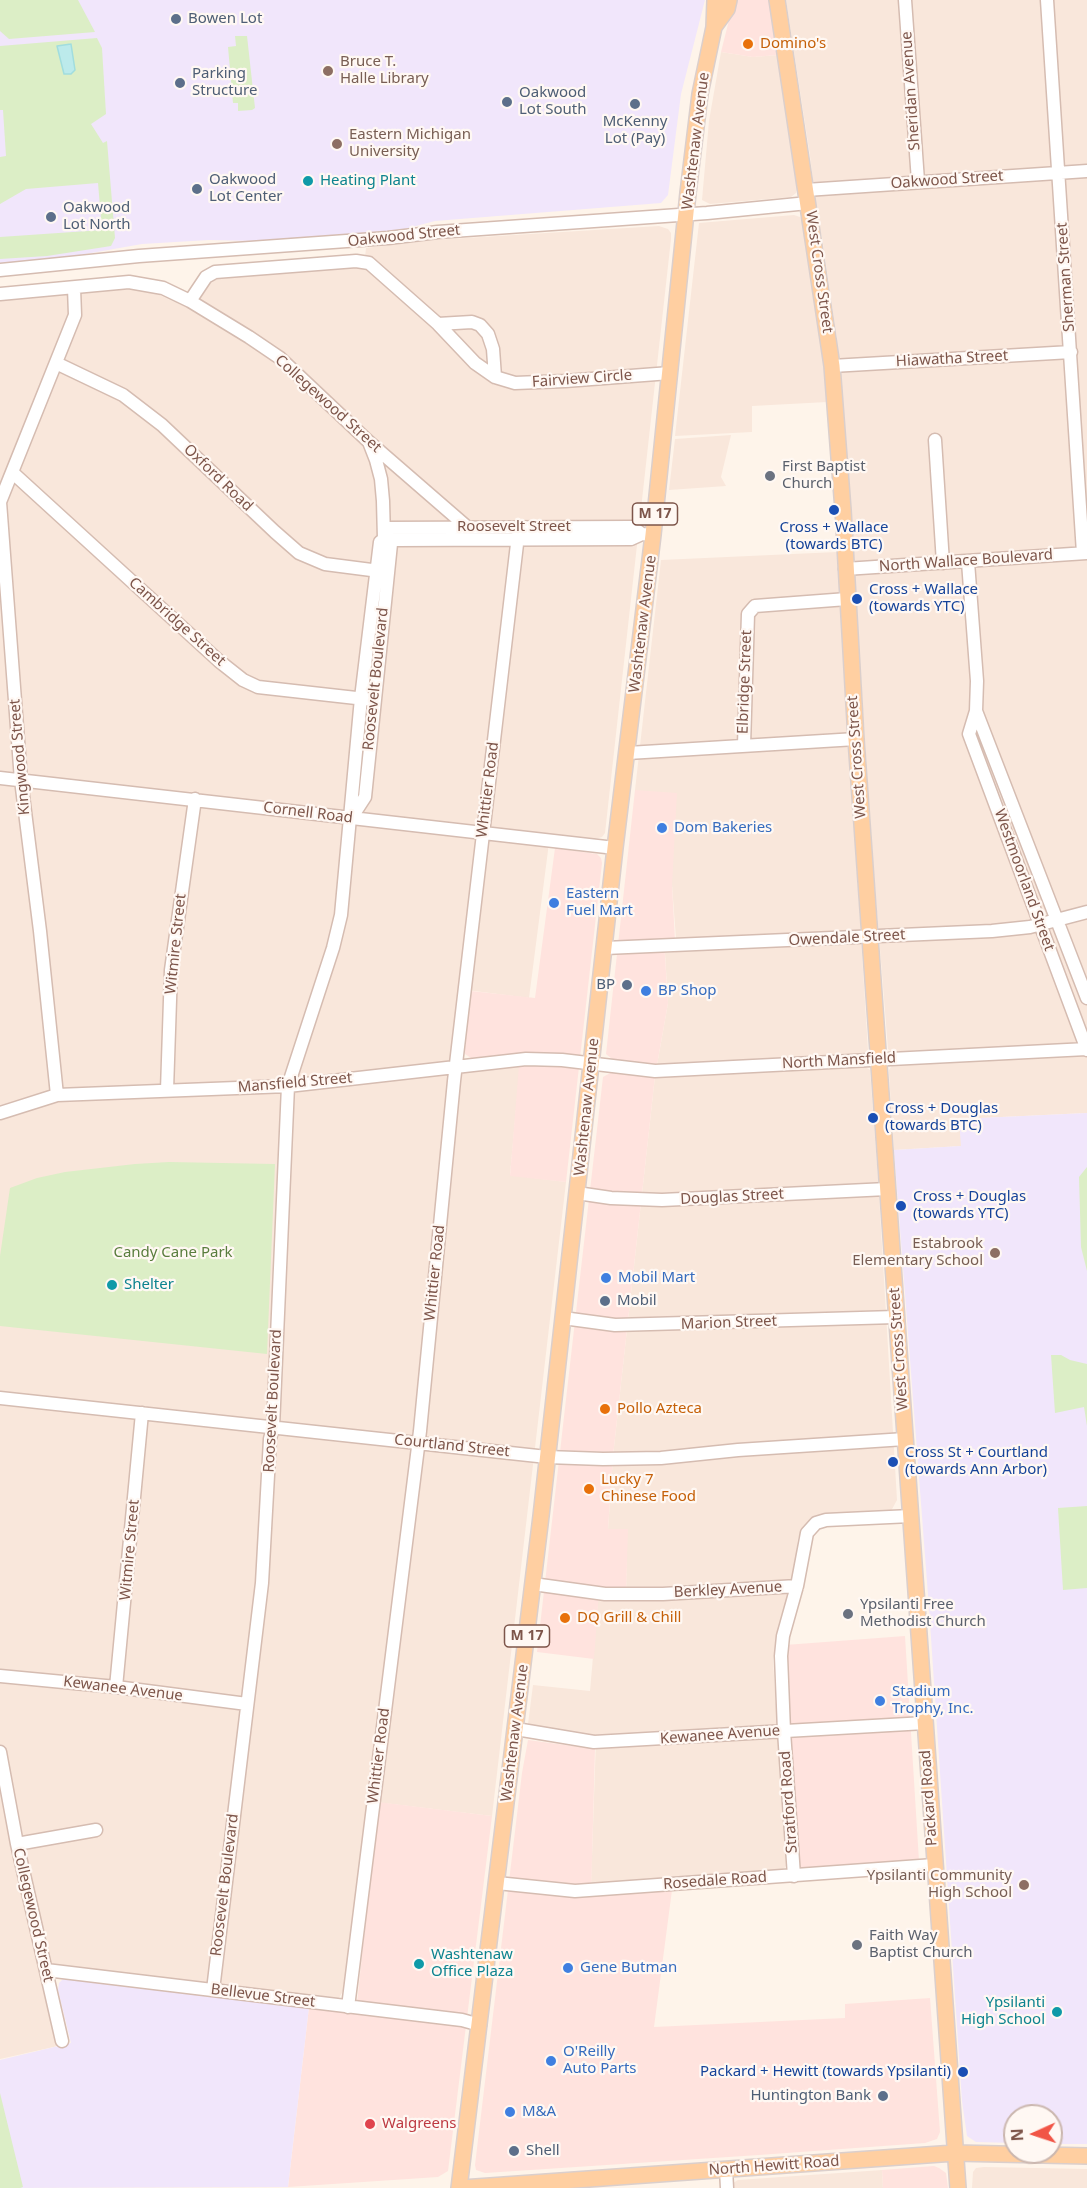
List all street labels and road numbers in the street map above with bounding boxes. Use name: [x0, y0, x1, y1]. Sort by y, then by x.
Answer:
street label: Sheridan Avenue: [898, 31, 924, 151]
street label: Washtenaw Avenue: [679, 71, 713, 211]
street label: Oakwood Street: [890, 167, 1004, 193]
street label: West Cross Street: [802, 210, 836, 334]
street label: Oakwood Street: [347, 221, 461, 251]
street label: Sherman Street: [1053, 222, 1079, 332]
street label: Hiawatha Street: [895, 347, 1009, 371]
street label: Collegewood Street: [271, 351, 385, 457]
street label: Fairview Circle: [531, 367, 633, 391]
street label: Oxford Road: [180, 441, 256, 515]
road number: M 17: [632, 503, 678, 525]
street label: Roosevelt Street: [457, 518, 571, 536]
street label: North Wallace Boulevard: [878, 546, 1054, 576]
street label: Washtenaw Avenue: [626, 554, 660, 694]
street label: Cambridge Street: [125, 574, 229, 670]
street label: Roosevelt Boulevard: [360, 607, 392, 751]
street label: Elbridge Street: [734, 630, 756, 734]
street label: West Cross Street: [844, 695, 870, 819]
street label: Kingwood Street: [6, 698, 34, 816]
street label: Whittier Road: [473, 741, 503, 839]
street label: Cornell Road: [262, 799, 354, 827]
street label: Westmoorland Street: [990, 807, 1058, 953]
street label: Witmire Street: [162, 893, 190, 995]
street label: Owendale Street: [788, 926, 906, 950]
street label: Washtenaw Avenue: [571, 1037, 603, 1177]
street label: North Mansfield: [781, 1049, 897, 1073]
street label: Mansfield Street: [237, 1069, 353, 1097]
street label: Douglas Street: [680, 1185, 784, 1209]
street label: Whittier Road: [421, 1224, 449, 1322]
street label: West Cross Street: [886, 1287, 912, 1411]
street label: Marion Street: [681, 1312, 777, 1334]
street label: Roosevelt Boulevard: [260, 1329, 286, 1473]
street label: Courtland Street: [393, 1431, 511, 1461]
street label: Witmire Street: [117, 1499, 143, 1601]
street label: Berkley Avenue: [673, 1578, 783, 1602]
road number: M 17: [504, 1625, 550, 1647]
street label: Washtenaw Avenue: [498, 1663, 532, 1803]
street label: Kewanee Avenue: [62, 1673, 184, 1705]
street label: Whittier Road: [364, 1707, 394, 1805]
street label: Kewanee Avenue: [659, 1722, 781, 1748]
street label: Packard Road: [917, 1749, 941, 1847]
street label: Stratford Road: [776, 1750, 802, 1854]
street label: Roosevelt Boulevard: [207, 1813, 243, 1957]
street label: Collegewood Street: [9, 1846, 57, 1984]
street label: Rosedale Road: [663, 1868, 767, 1894]
street label: Bellevue Street: [210, 1981, 316, 2011]
street label: North Hewitt Road: [708, 2152, 840, 2180]

